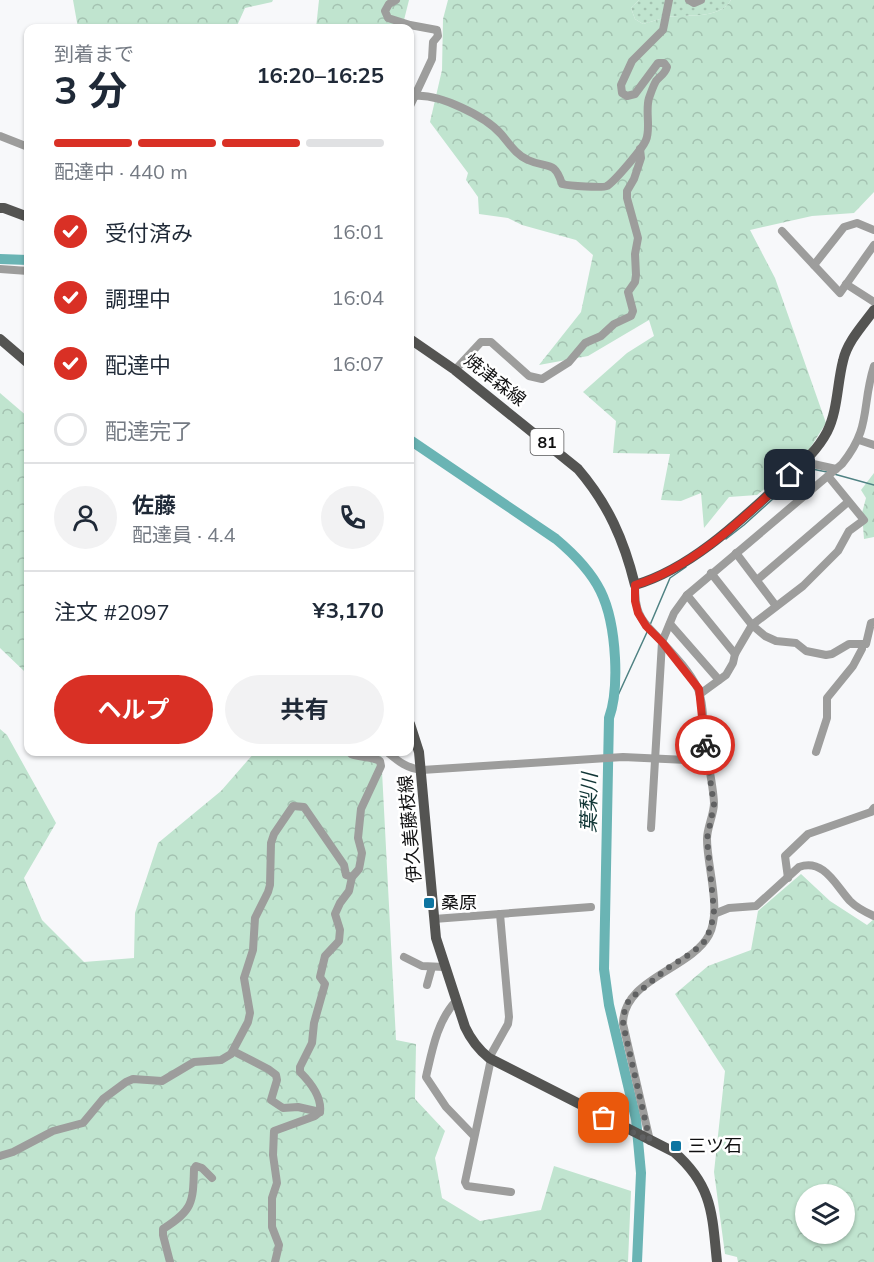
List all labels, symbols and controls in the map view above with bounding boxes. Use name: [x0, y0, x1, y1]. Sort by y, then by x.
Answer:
text: 到着まで: [54, 41, 134, 66]
text: 16:20–16:25: [256, 61, 384, 89]
text: 3 分: [54, 65, 127, 114]
text: 配達中 · 440 m: [54, 159, 188, 184]
icon: check: [54, 215, 87, 248]
text: 受付済み: [105, 219, 193, 247]
text: 16:01: [331, 219, 384, 244]
icon: check: [54, 281, 87, 314]
text: 調理中: [105, 285, 171, 313]
text: 16:04: [331, 285, 384, 310]
icon: check: [54, 347, 87, 380]
street label: 焼津森線: [460, 348, 531, 411]
text: 配達中: [105, 351, 171, 379]
text: 16:07: [331, 351, 384, 376]
text: 配達完了: [105, 417, 193, 445]
road number: 81: [530, 429, 564, 455]
pin: [764, 449, 815, 500]
icon: home: [773, 458, 806, 491]
button: person: [54, 486, 117, 549]
button: phone: [321, 486, 384, 549]
text: 佐藤: [132, 491, 176, 519]
text: 配達員 · 4.4: [132, 522, 236, 547]
text: ¥3,170: [313, 596, 384, 624]
text: 注文 #2097: [54, 598, 170, 626]
button: ヘルプ: [54, 675, 213, 744]
button: 共有: [225, 675, 384, 744]
courier: [675, 715, 735, 775]
icon: bike: [689, 729, 722, 762]
water label: 葉梨川: [575, 771, 602, 833]
street label: 伊久美藤枝線: [393, 774, 426, 884]
place label: 桑原: [441, 891, 477, 914]
marker: 桑原: [422, 896, 436, 910]
pin: [578, 1092, 629, 1143]
icon: bag: [587, 1101, 620, 1134]
place label: 三ツ石: [688, 1134, 742, 1157]
marker: 三ツ石: [669, 1139, 683, 1153]
map controls: [795, 1184, 855, 1244]
button: layers: [795, 1184, 855, 1244]

